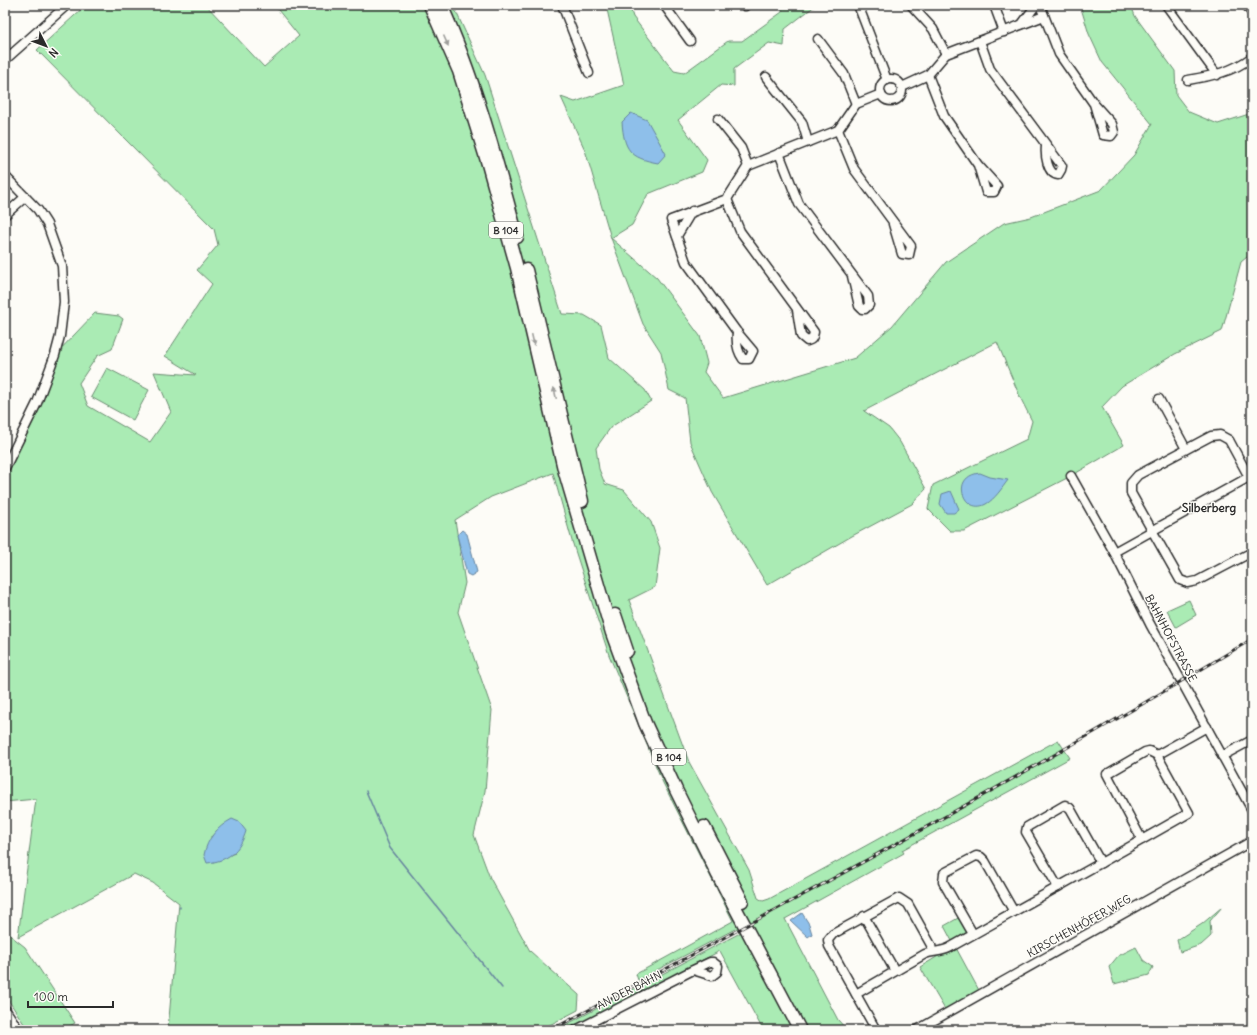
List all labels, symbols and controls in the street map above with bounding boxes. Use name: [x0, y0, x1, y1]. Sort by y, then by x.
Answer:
north arrow: [26, 26, 66, 66]
one-way arrow: [443, 35, 449, 46]
text: N: [46, 45, 61, 60]
road number: B 104: [489, 222, 523, 238]
one-way arrow: [531, 334, 537, 346]
one-way arrow: [552, 386, 558, 399]
district label: Silberberg: [1182, 500, 1237, 516]
street label: BAHNHOFSTRASSE: [1142, 592, 1200, 684]
road number: B 104: [652, 749, 686, 765]
street label: KIRSCHENHÖFER WEG: [1024, 891, 1134, 960]
street label: AN DER BAHN: [594, 968, 664, 1012]
scale bar: [28, 983, 113, 1009]
text: 100 m: [34, 989, 68, 1004]

